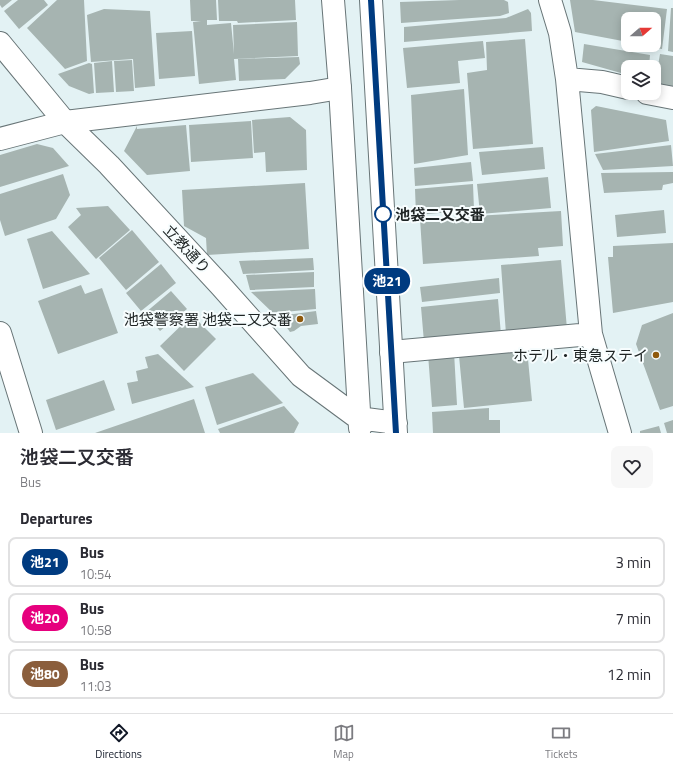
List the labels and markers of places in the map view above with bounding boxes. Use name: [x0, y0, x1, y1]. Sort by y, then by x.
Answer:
place label: 池袋二又交番: [395, 203, 485, 226]
marker: 池袋二又交番: [374, 205, 392, 223]
place label: 池袋警察署 池袋二又交番: [124, 308, 292, 331]
marker: 池袋警察署 池袋二又交番: [295, 314, 305, 324]
place label: ホテル・東急ステイ: [513, 344, 648, 367]
marker: ホテル・東急ステイ: [651, 350, 661, 360]

